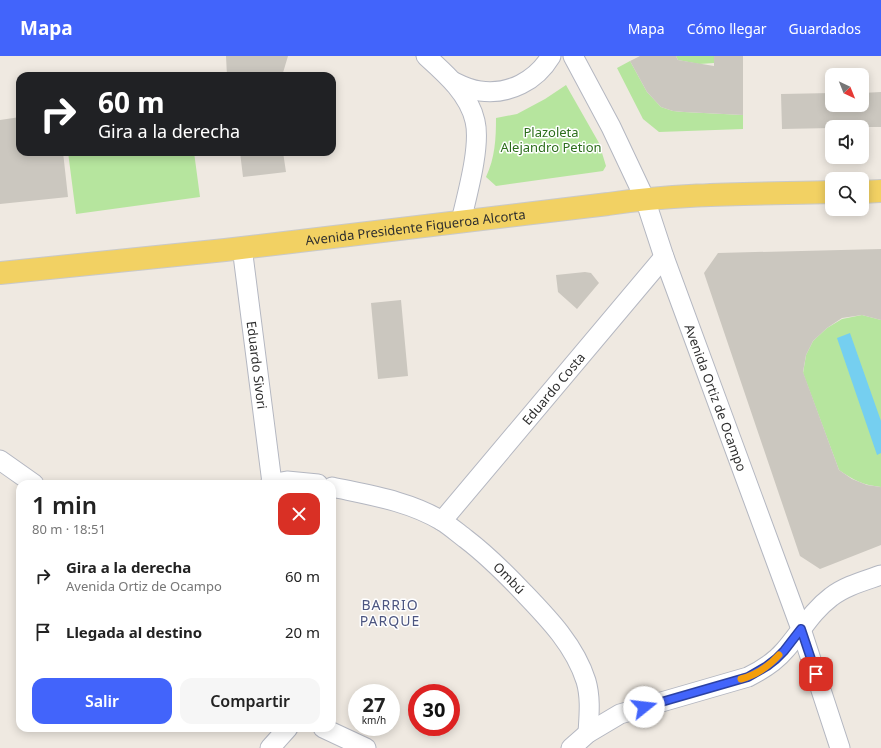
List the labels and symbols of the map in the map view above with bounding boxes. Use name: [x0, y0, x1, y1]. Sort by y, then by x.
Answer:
north arrow: [825, 68, 869, 112]
park label: Plazoleta Alejandro Petion: [500, 123, 602, 156]
street label: Avenida Presidente Figueroa Alcorta: [304, 205, 526, 249]
street label: Eduardo Sivori: [242, 320, 272, 410]
street label: Avenida Ortiz de Ocampo: [680, 321, 751, 474]
street label: Eduardo Costa: [518, 349, 589, 429]
street label: Ombú: [489, 558, 529, 598]
district label: BARRIO PARQUE: [360, 595, 420, 630]
pin: [799, 657, 833, 691]
speed limit sign: 30: [408, 684, 460, 736]
position arrow: [623, 686, 665, 728]

